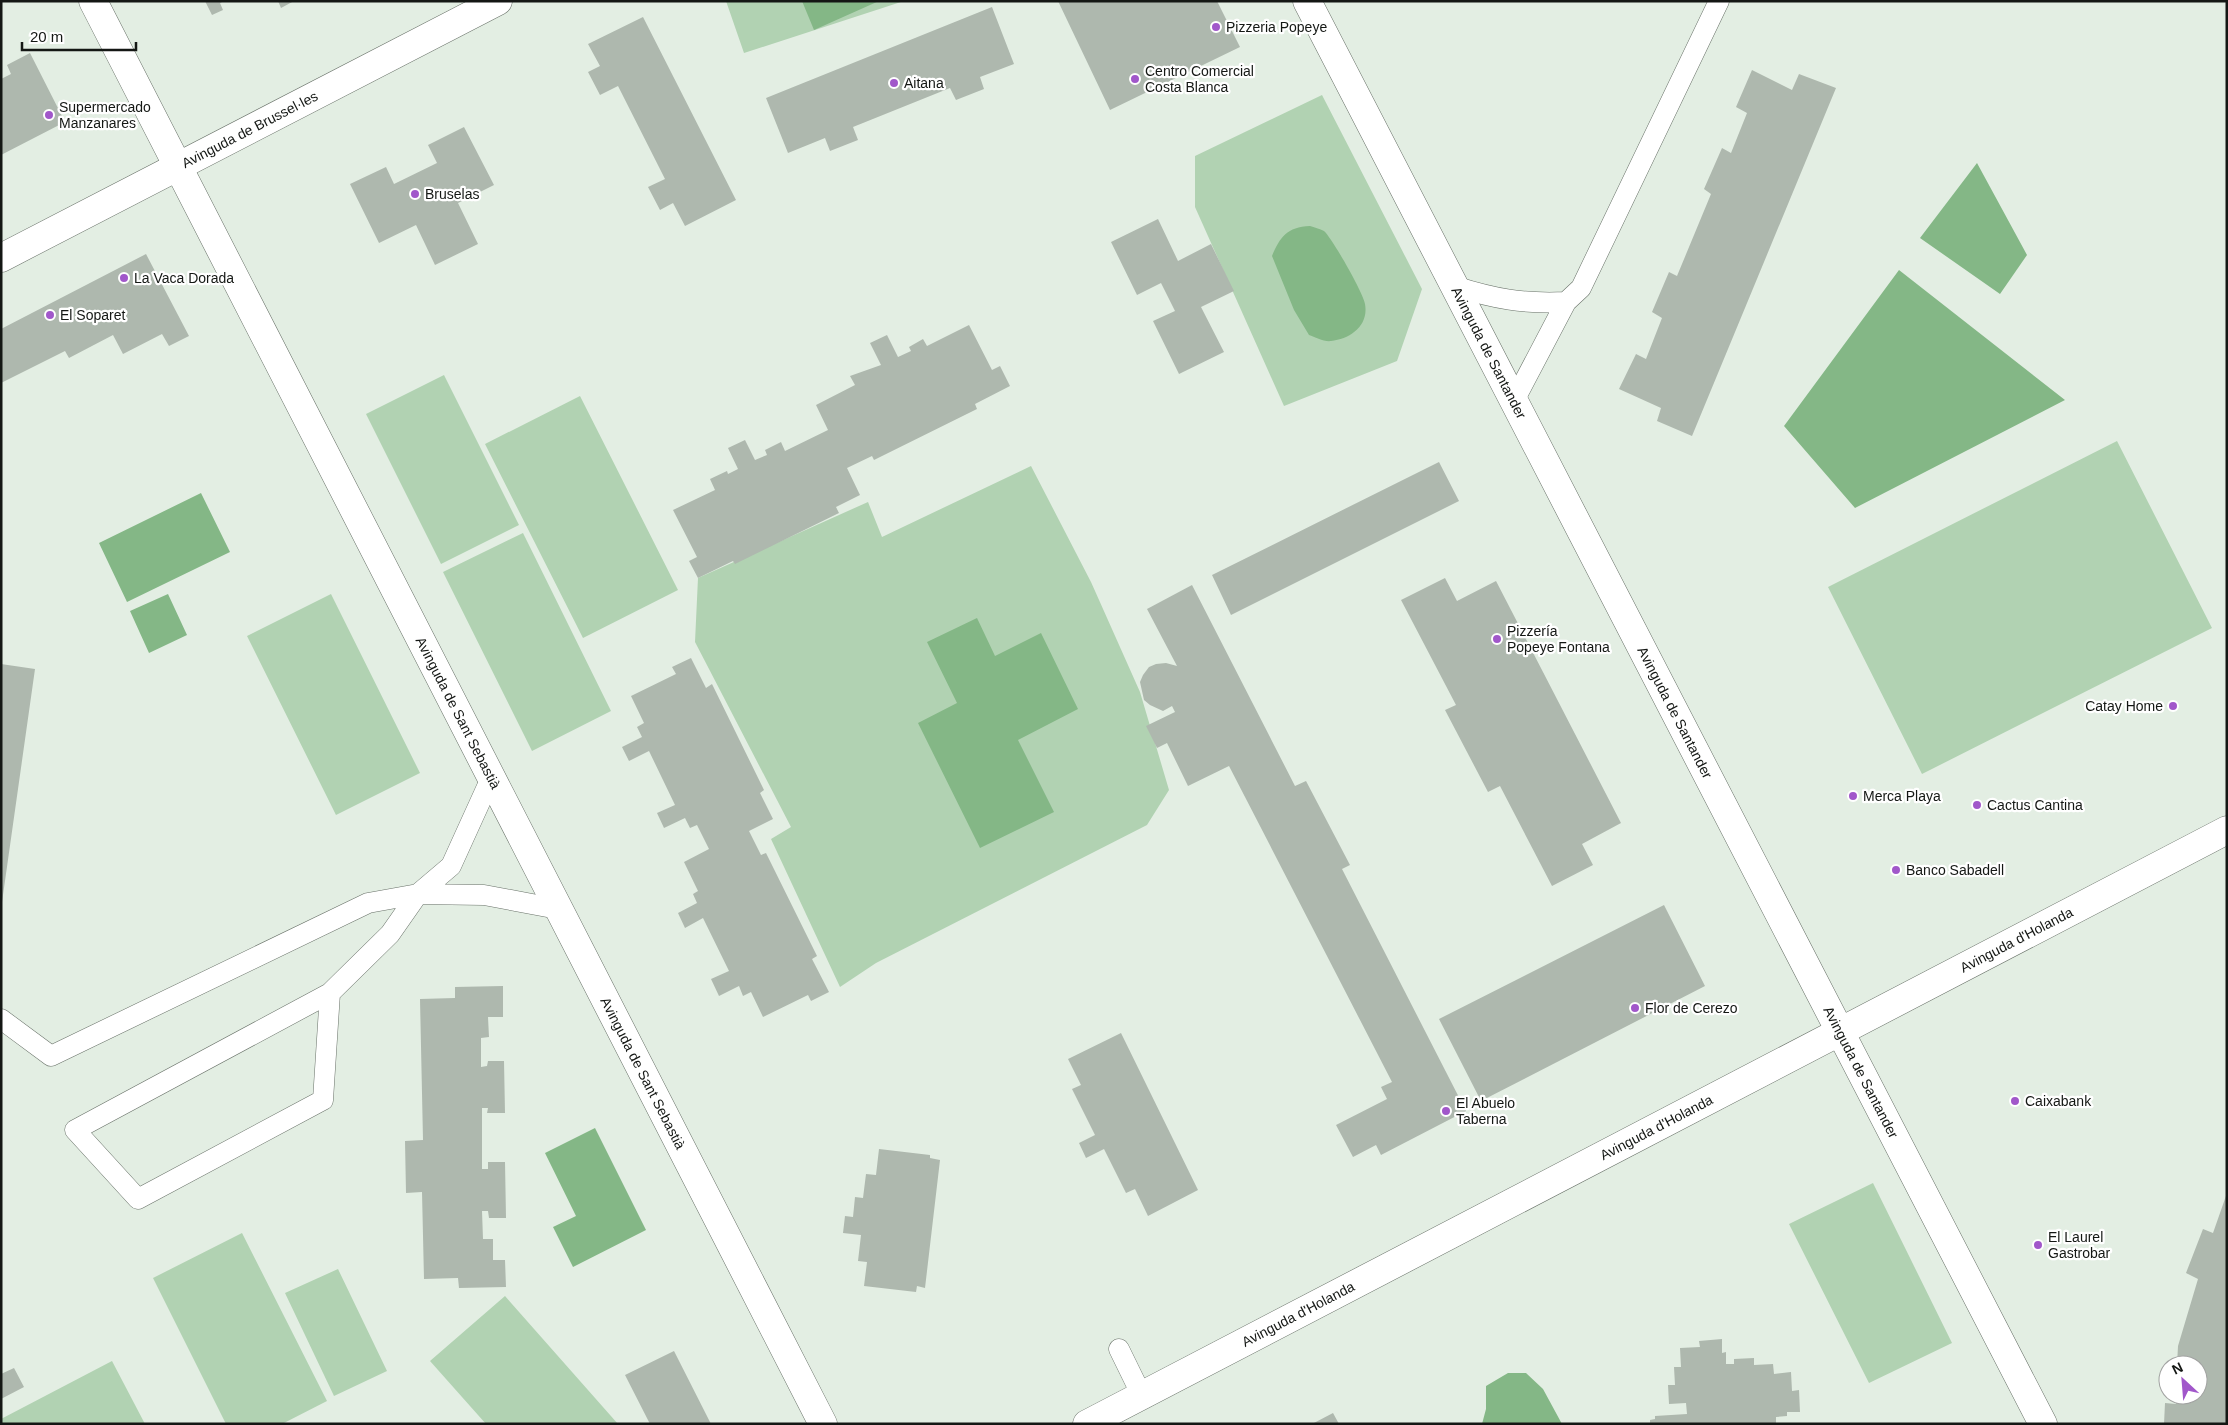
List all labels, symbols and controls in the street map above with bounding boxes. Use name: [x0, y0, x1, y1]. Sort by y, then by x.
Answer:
place label: Pizzeria Popeye: [1226, 19, 1327, 35]
scale bar: [22, 20, 136, 52]
marker: Pizzeria Popeye: [1210, 21, 1222, 33]
text: 20 m: [30, 28, 63, 45]
place label: Centro Comercial Costa Blanca: [1145, 63, 1254, 95]
marker: Centro Comercial Costa Blanca: [1129, 73, 1141, 85]
place label: Aitana: [904, 75, 944, 91]
marker: Aitana: [888, 77, 900, 89]
street label: Avinguda de Brussel·les: [179, 88, 320, 171]
place label: Supermercado Manzanares: [59, 99, 151, 131]
marker: Supermercado Manzanares: [43, 109, 55, 121]
place label: Bruselas: [425, 186, 479, 202]
marker: Bruselas: [409, 188, 421, 200]
place label: La Vaca Dorada: [134, 270, 234, 286]
marker: La Vaca Dorada: [118, 272, 130, 284]
street label: Avinguda de Santander: [1448, 284, 1530, 422]
place label: El Soparet: [60, 307, 125, 323]
marker: El Soparet: [44, 309, 56, 321]
place label: Pizzería Popeye Fontana: [1507, 623, 1610, 655]
marker: Pizzería Popeye Fontana: [1491, 633, 1503, 645]
street label: Avinguda de Sant Sebastià: [413, 634, 504, 792]
street label: Avinguda de Santander: [1634, 644, 1716, 781]
place label: Catay Home: [2085, 698, 2163, 714]
marker: Catay Home: [2167, 700, 2179, 712]
place label: Merca Playa: [1863, 788, 1941, 804]
marker: Merca Playa: [1847, 790, 1859, 802]
place label: Cactus Cantina: [1987, 797, 2083, 813]
marker: Cactus Cantina: [1971, 799, 1983, 811]
place label: Banco Sabadell: [1906, 862, 2004, 878]
marker: Banco Sabadell: [1890, 864, 1902, 876]
street label: Avinguda d'Holanda: [1957, 904, 2076, 976]
street label: Avinguda de Sant Sebastià: [597, 994, 689, 1152]
place label: Flor de Cerezo: [1645, 1000, 1738, 1016]
marker: Flor de Cerezo: [1629, 1002, 1641, 1014]
street label: Avinguda de Santander: [1820, 1004, 1902, 1141]
street label: Avinguda d'Holanda: [1597, 1091, 1716, 1163]
place label: Caixabank: [2025, 1093, 2092, 1109]
place label: El Abuelo Taberna: [1456, 1095, 1515, 1127]
marker: Caixabank: [2009, 1095, 2021, 1107]
marker: El Abuelo Taberna: [1440, 1105, 1452, 1117]
place label: El Laurel Gastrobar: [2048, 1229, 2111, 1261]
marker: El Laurel Gastrobar: [2032, 1239, 2044, 1251]
street label: Avinguda d'Holanda: [1239, 1278, 1357, 1350]
north arrow: [2158, 1355, 2208, 1405]
text: N: [2169, 1359, 2185, 1378]

